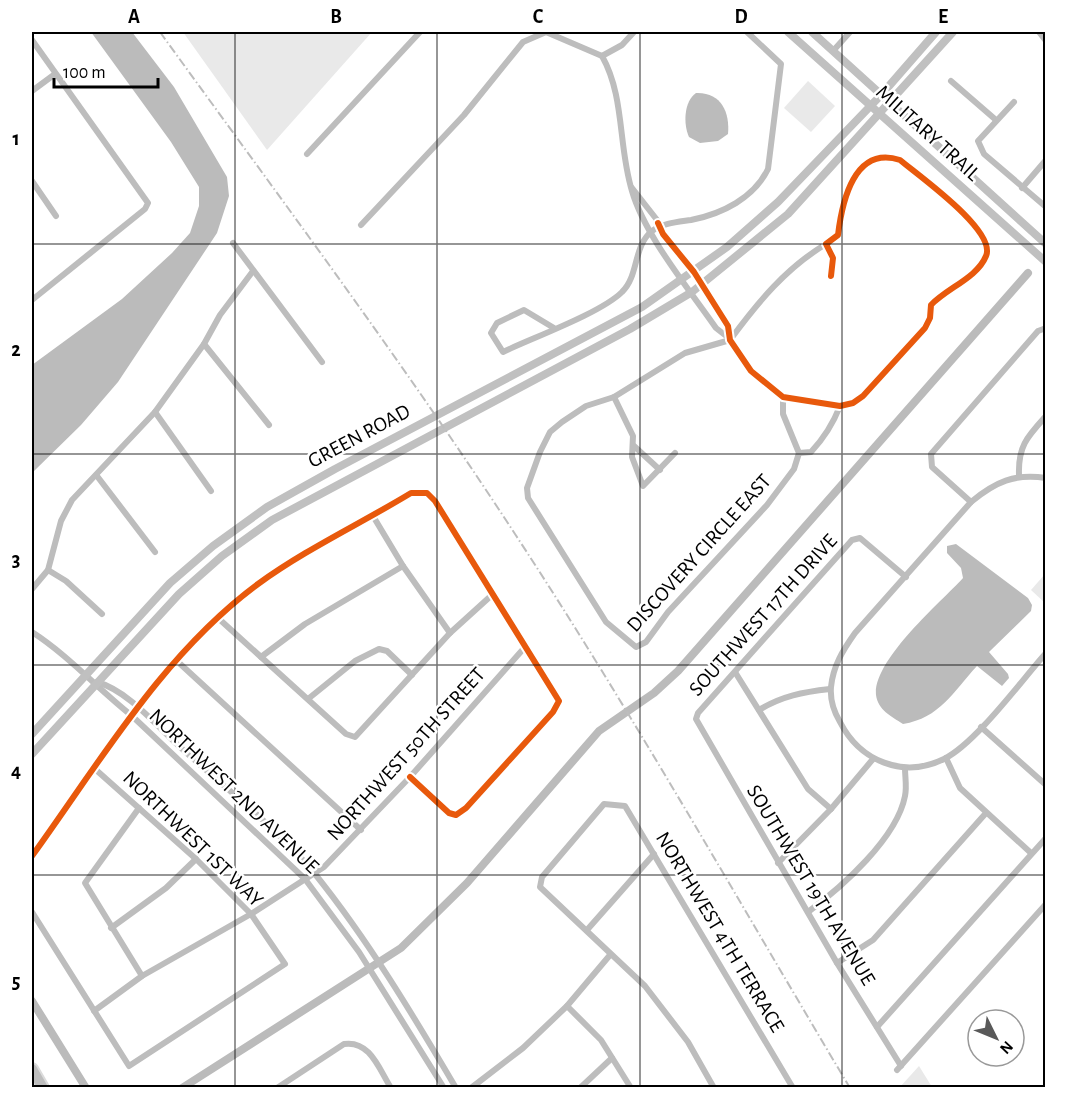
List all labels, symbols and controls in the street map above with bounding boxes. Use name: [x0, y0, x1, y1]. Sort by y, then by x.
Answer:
text: A: [128, 7, 140, 27]
text: B: [330, 7, 342, 27]
text: C: [533, 7, 544, 27]
text: D: [734, 7, 748, 27]
text: E: [938, 7, 948, 27]
scale bar: [54, 51, 158, 89]
text: 100 m: [63, 64, 106, 82]
street label: MILITARY TRAIL: [872, 81, 984, 185]
text: 1: [12, 129, 20, 149]
text: 2: [11, 340, 21, 360]
street label: GREEN ROAD: [304, 400, 414, 472]
street label: DISCOVERY CIRCLE EAST: [623, 470, 775, 636]
street label: SOUTHWEST 17TH DRIVE: [685, 530, 841, 700]
text: 3: [12, 550, 20, 570]
street label: NORTHWEST 50TH STREET: [323, 663, 489, 845]
street label: NORTHWEST 2ND AVENUE: [145, 705, 323, 877]
text: 4: [11, 761, 21, 781]
street label: NORTHWEST 1ST WAY: [119, 767, 267, 911]
street label: SOUTHWEST 19TH AVENUE: [743, 781, 879, 989]
street label: NORTHWEST 4TH TERRACE: [652, 828, 788, 1036]
text: 5: [12, 972, 20, 992]
north arrow: [966, 1008, 1026, 1068]
text: N: [997, 1038, 1016, 1057]

